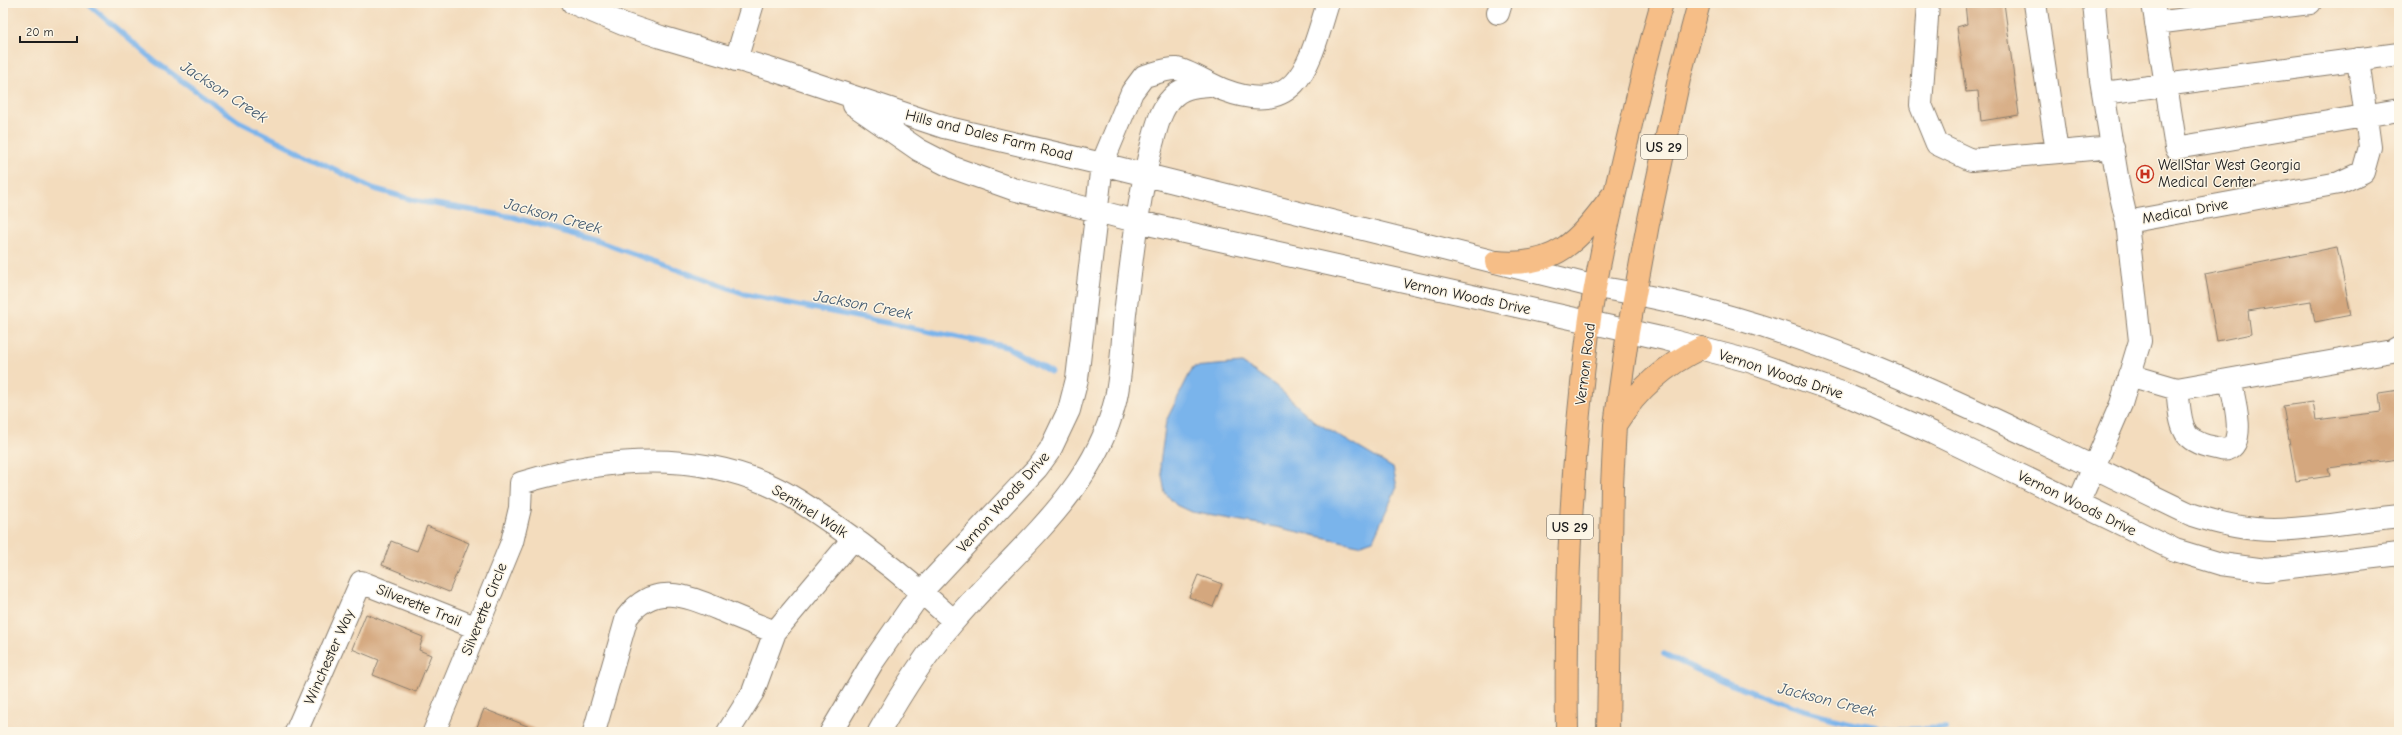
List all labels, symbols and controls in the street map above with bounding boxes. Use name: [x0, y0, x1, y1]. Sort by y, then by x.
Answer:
scale bar: [20, 18, 77, 44]
text: 20 m: [26, 25, 54, 39]
water label: Jackson Creek: [176, 57, 271, 127]
street label: Hills and Dales Farm Road: [904, 106, 1074, 164]
road number: US 29: [1641, 135, 1687, 159]
place label: WellStar West Georgia Medical Center: [2158, 156, 2301, 191]
hospital icon: WellStar West Georgia Medical Center: [2135, 164, 2155, 184]
water label: Jackson Creek: [501, 194, 604, 238]
street label: Medical Drive: [2141, 195, 2230, 227]
street label: Vernon Woods Drive: [1402, 274, 1533, 318]
water label: Jackson Creek: [811, 286, 914, 323]
street label: Vernon Road: [1571, 322, 1599, 406]
street label: Vernon Woods Drive: [1716, 345, 1846, 403]
street label: Vernon Woods Drive: [953, 447, 1053, 556]
street label: Vernon Woods Drive: [2015, 466, 2140, 540]
street label: Sentinel Walk: [769, 481, 852, 542]
road number: US 29: [1547, 515, 1593, 539]
street label: Silverette Circle: [457, 560, 511, 658]
street label: Silverette Trail: [374, 580, 464, 630]
street label: Winchester Way: [300, 606, 358, 707]
water label: Jackson Creek: [1775, 679, 1878, 721]

